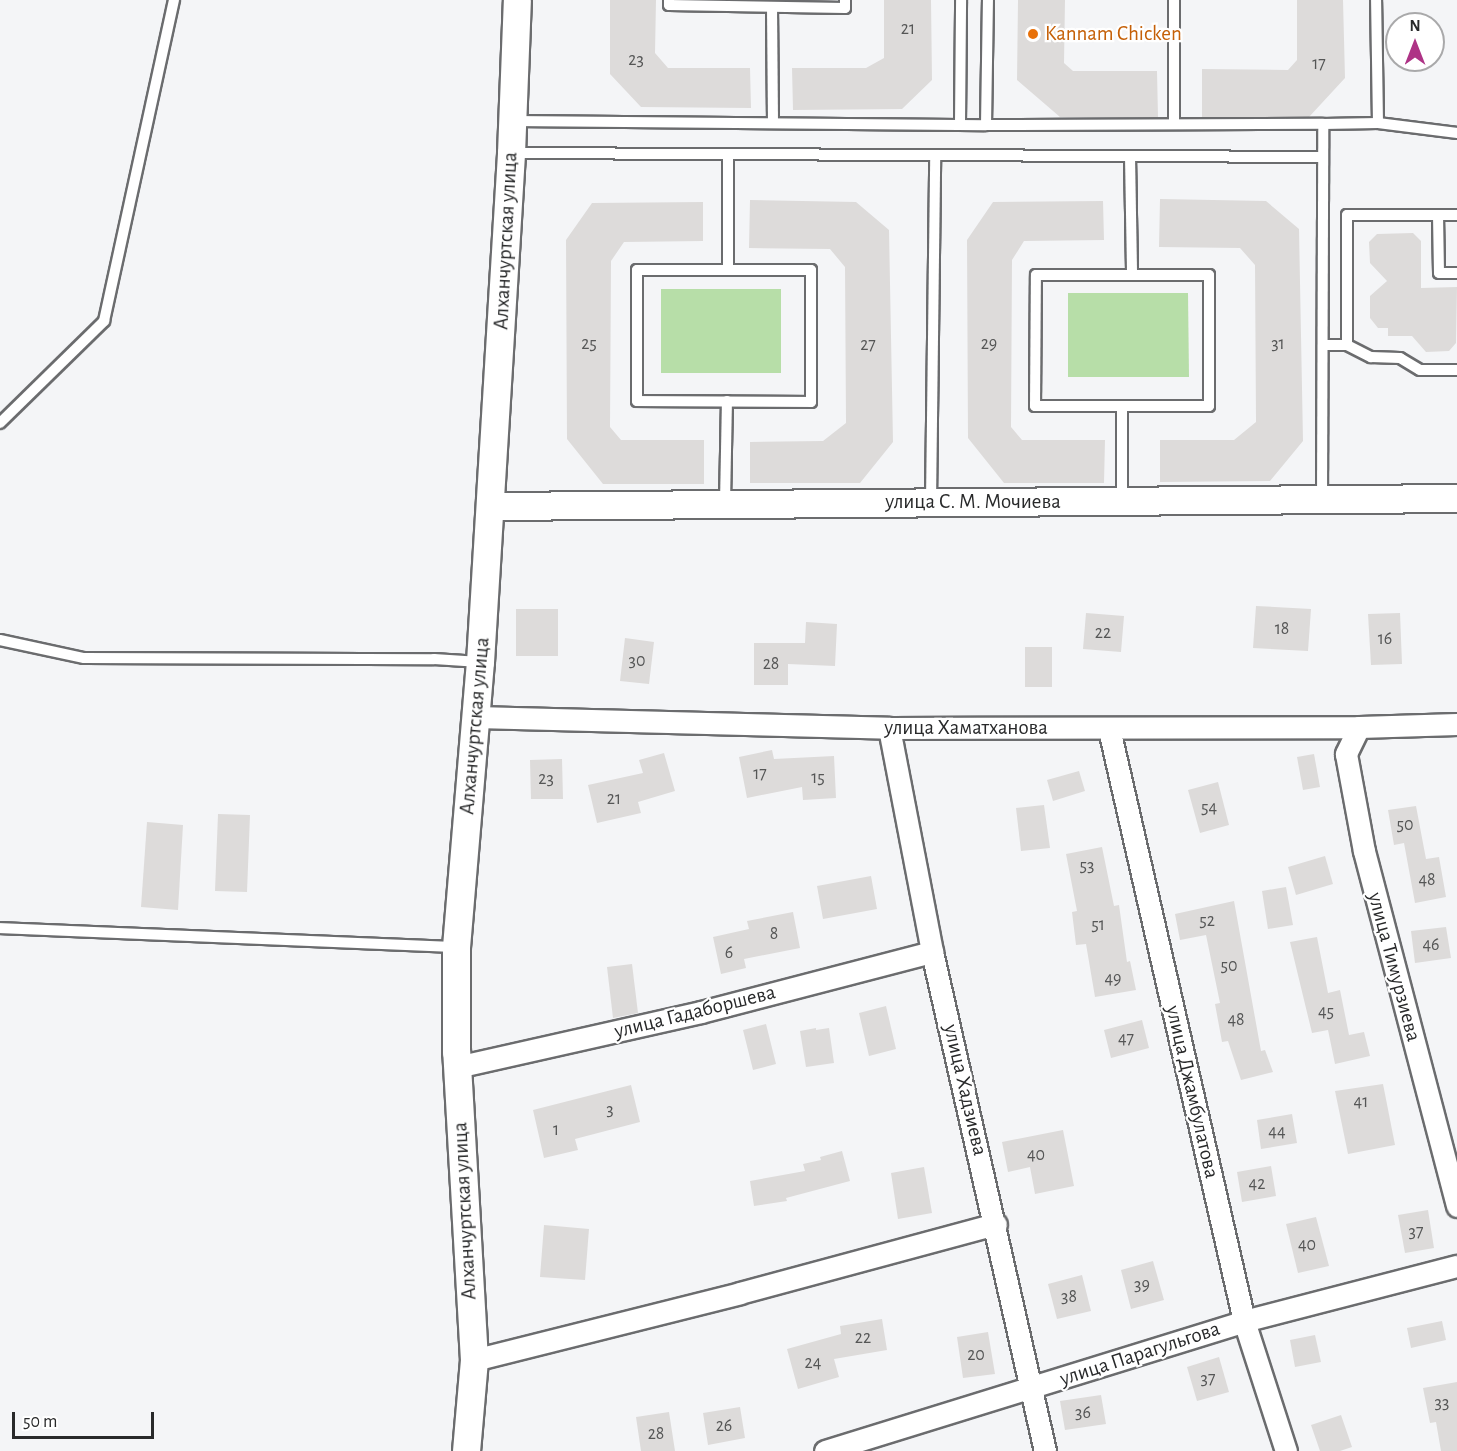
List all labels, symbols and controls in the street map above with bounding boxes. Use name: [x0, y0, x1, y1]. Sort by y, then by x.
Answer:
north arrow: [1385, 12, 1445, 72]
house number: 21: [901, 18, 915, 40]
text: N: [1409, 18, 1421, 34]
place label: Kannam Chicken: [1045, 21, 1182, 47]
marker: Kannam Chicken: [1026, 27, 1040, 41]
house number: 23: [628, 49, 644, 71]
house number: 17: [1312, 53, 1326, 75]
street label: Алханчуртская улица: [489, 151, 523, 331]
house number: 25: [581, 333, 597, 355]
house number: 29: [981, 333, 997, 355]
house number: 31: [1271, 333, 1285, 355]
house number: 27: [860, 334, 876, 356]
street label: улица С. М. Мочиева: [885, 489, 1061, 515]
house number: 18: [1275, 618, 1289, 640]
house number: 22: [1095, 622, 1111, 644]
house number: 16: [1378, 628, 1392, 650]
street label: Алханчуртская улица: [455, 636, 495, 816]
house number: 30: [629, 650, 645, 672]
house number: 28: [763, 653, 779, 675]
street label: улица Хаматханова: [884, 715, 1048, 741]
house number: 17: [753, 763, 767, 785]
house number: 15: [811, 767, 825, 789]
house number: 23: [538, 768, 554, 790]
house number: 21: [607, 788, 621, 810]
house number: 54: [1201, 797, 1217, 819]
house number: 50: [1396, 814, 1414, 836]
house number: 53: [1080, 855, 1094, 877]
house number: 48: [1418, 869, 1436, 891]
street label: улица Тимурзиева: [1362, 890, 1426, 1044]
house number: 52: [1199, 910, 1215, 932]
house number: 51: [1091, 914, 1105, 936]
house number: 8: [770, 923, 778, 945]
house number: 46: [1422, 934, 1440, 956]
house number: 6: [725, 942, 733, 964]
house number: 50: [1220, 955, 1238, 977]
house number: 49: [1104, 968, 1122, 990]
street label: улица Гадаборшева: [612, 980, 778, 1044]
house number: 45: [1318, 1001, 1334, 1023]
street label: улица Джамбулатова: [1160, 1003, 1224, 1181]
house number: 48: [1227, 1009, 1245, 1031]
street label: улица Хадзиева: [938, 1022, 992, 1158]
house number: 47: [1118, 1028, 1134, 1050]
house number: 41: [1354, 1091, 1368, 1113]
house number: 3: [606, 1099, 614, 1121]
house number: 1: [553, 1119, 559, 1141]
street label: Алханчуртская улица: [448, 1121, 482, 1301]
house number: 44: [1268, 1121, 1286, 1143]
house number: 40: [1027, 1144, 1045, 1166]
house number: 42: [1249, 1173, 1265, 1195]
house number: 37: [1409, 1221, 1423, 1243]
house number: 40: [1298, 1234, 1316, 1256]
house number: 39: [1134, 1274, 1150, 1296]
house number: 38: [1061, 1286, 1077, 1308]
street label: улица Парагульгова: [1057, 1316, 1223, 1392]
house number: 22: [855, 1327, 871, 1349]
house number: 20: [967, 1344, 985, 1366]
house number: 24: [805, 1352, 821, 1374]
house number: 37: [1201, 1368, 1215, 1390]
house number: 33: [1435, 1392, 1449, 1414]
scale bar: [15, 1400, 158, 1438]
house number: 36: [1075, 1402, 1091, 1424]
text: 50 m: [23, 1413, 57, 1431]
house number: 26: [716, 1415, 732, 1437]
house number: 28: [648, 1423, 664, 1445]

